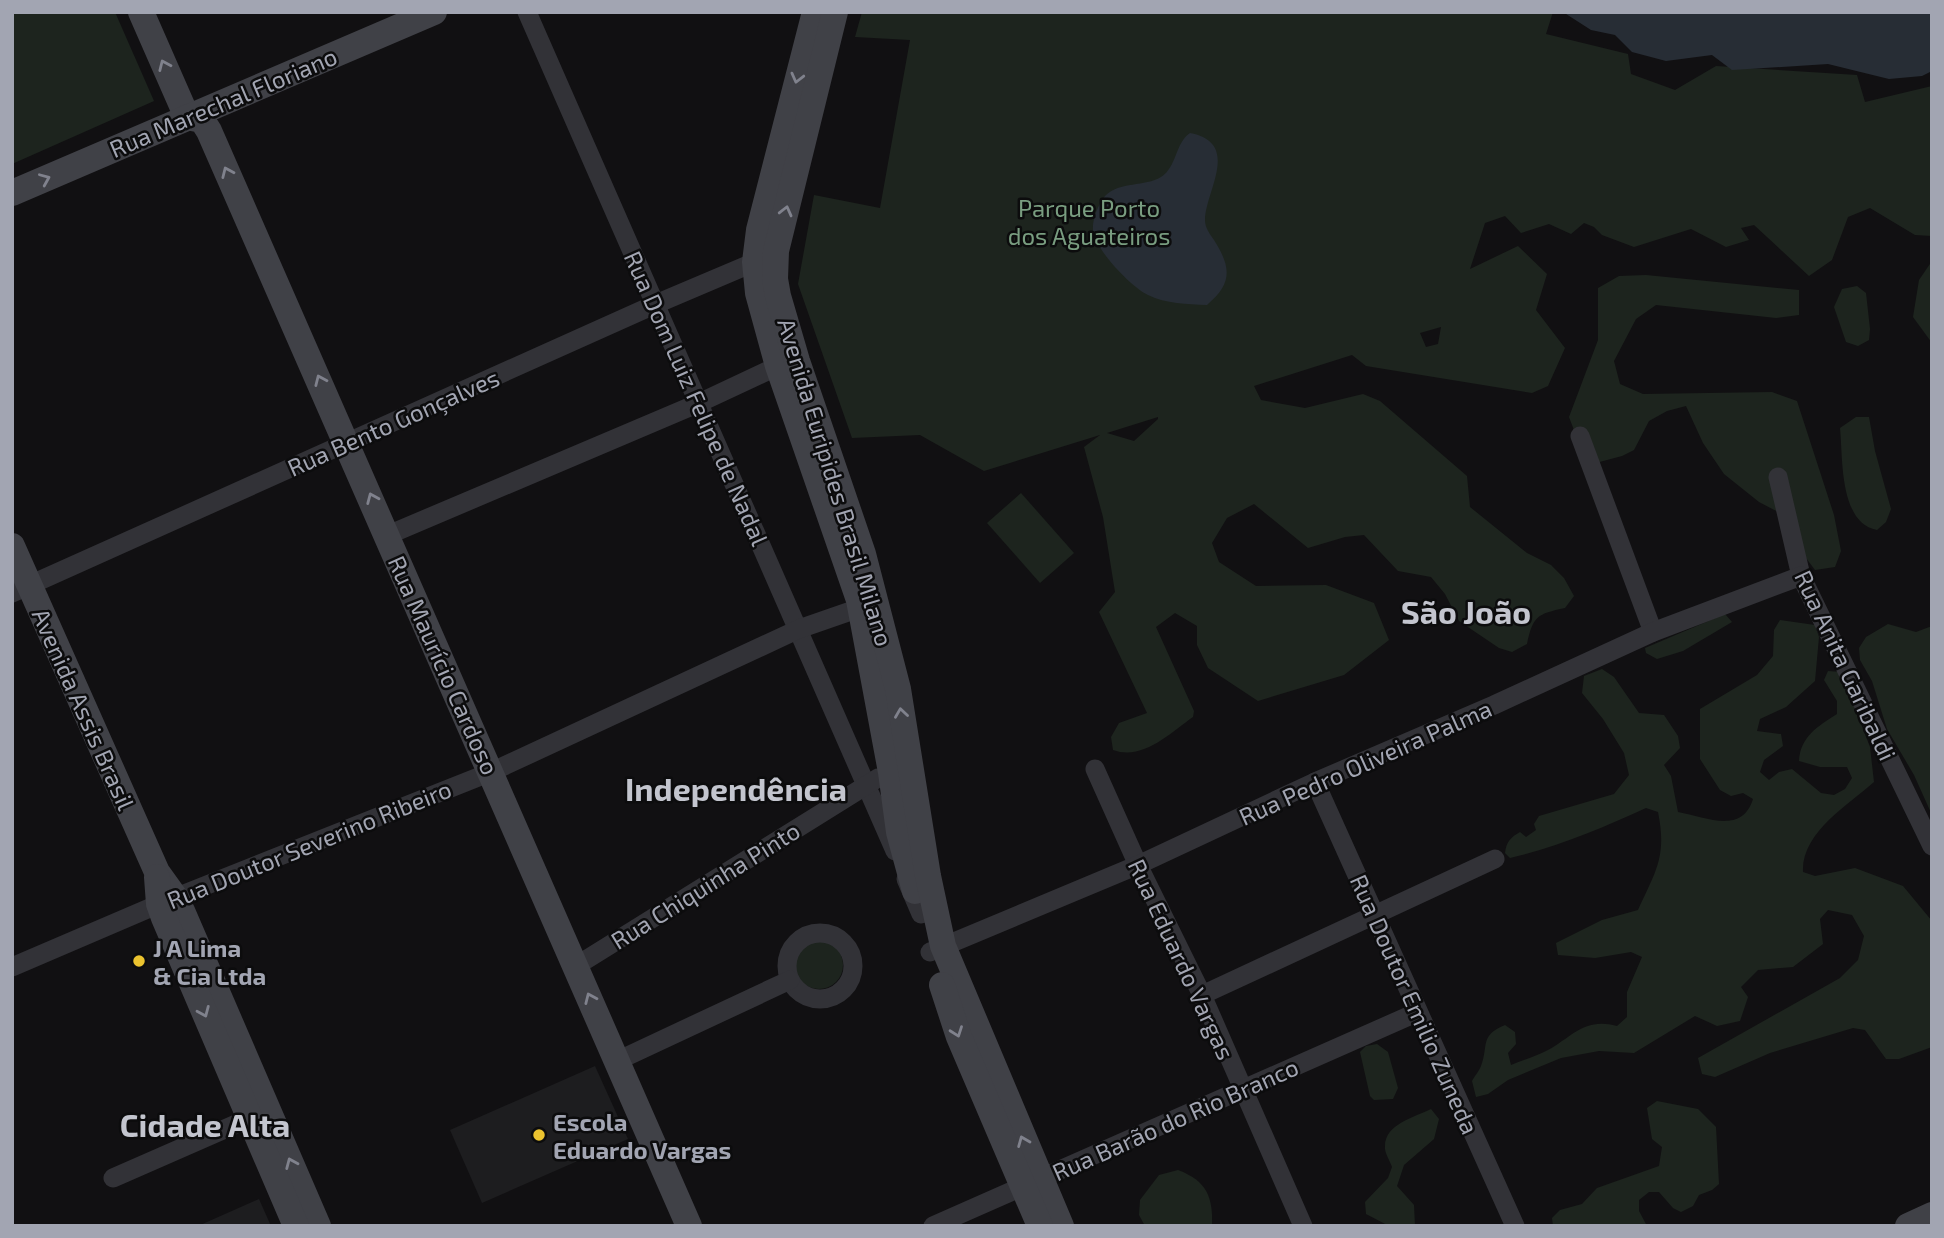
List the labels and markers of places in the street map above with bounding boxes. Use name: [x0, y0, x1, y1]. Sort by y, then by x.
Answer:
place label: J A Lima & Cia Ltda: [153, 933, 266, 990]
marker: J A Lima & Cia Ltda: [131, 953, 147, 969]
place label: Escola Eduardo Vargas: [553, 1107, 731, 1164]
marker: Escola Eduardo Vargas: [531, 1127, 547, 1143]

